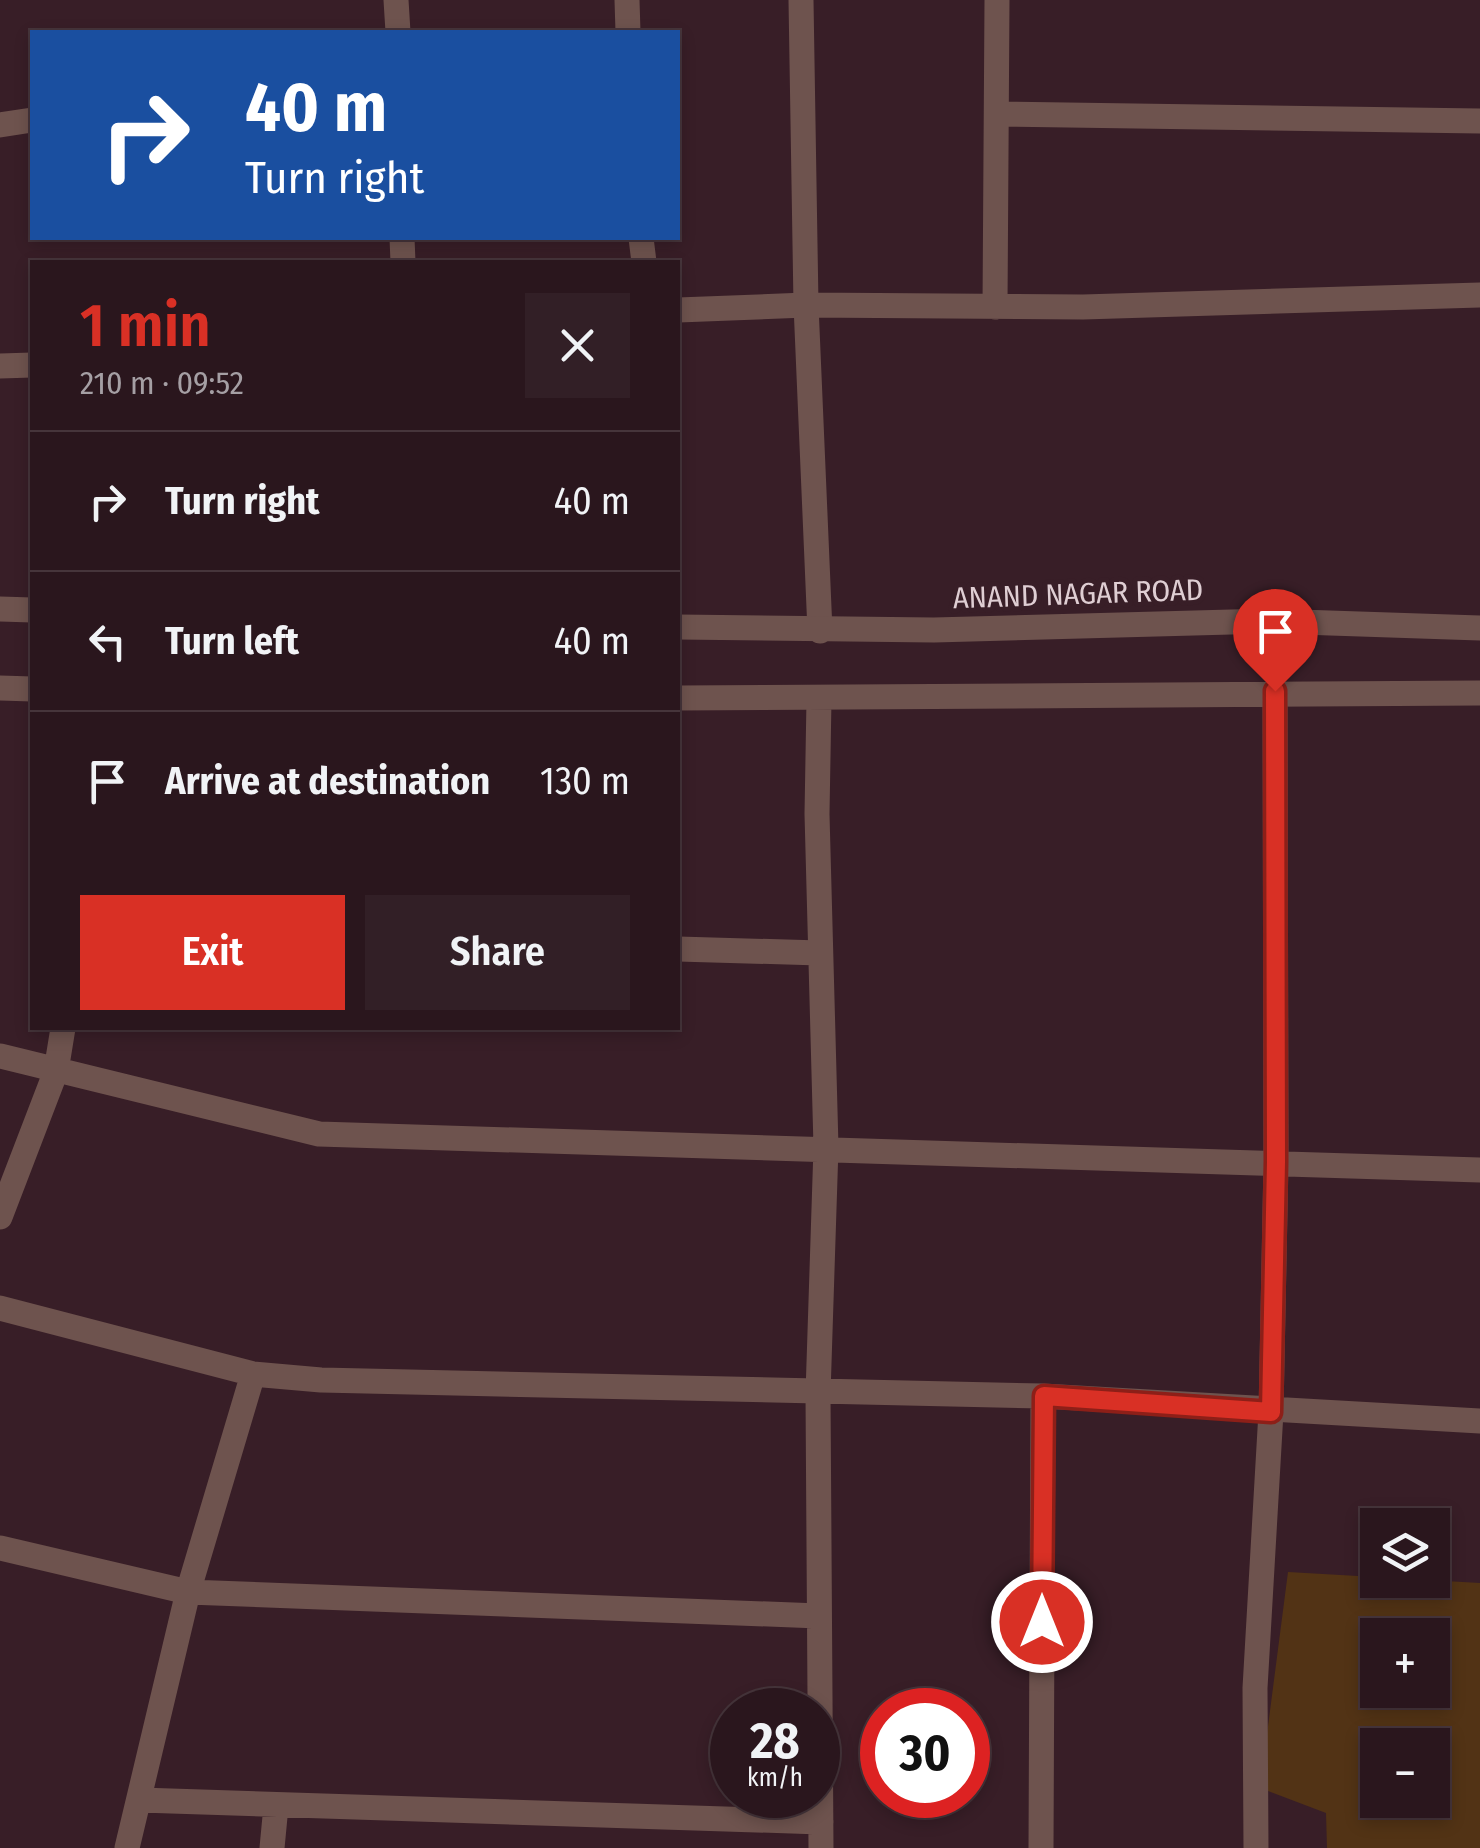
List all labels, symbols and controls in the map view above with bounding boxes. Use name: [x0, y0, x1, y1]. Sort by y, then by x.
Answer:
text: 40 m: [245, 66, 387, 150]
icon: right: [80, 70, 210, 200]
text: Turn right: [245, 151, 424, 205]
text: 1 min: [80, 290, 211, 362]
button: close: [525, 293, 630, 398]
text: 210 m · 09:52: [80, 364, 244, 402]
icon: right: [80, 474, 135, 529]
text: Turn right: [165, 478, 319, 524]
text: 40 m: [554, 478, 630, 524]
street label: ANAND NAGAR ROAD: [952, 572, 1204, 616]
pin: [1233, 589, 1318, 692]
icon: arrive: [1248, 604, 1303, 659]
icon: left: [80, 614, 135, 669]
text: Turn left: [165, 618, 299, 664]
text: 40 m: [554, 618, 630, 664]
icon: arrive: [80, 754, 135, 809]
text: Arrive at destination: [165, 758, 490, 804]
text: 130 m: [540, 758, 630, 804]
button: Exit: [80, 895, 345, 1010]
button: Share: [365, 895, 630, 1010]
map controls: [1360, 1508, 1450, 1818]
button: layers: [1360, 1508, 1450, 1598]
position arrow: [990, 1570, 1094, 1674]
button: +: [1360, 1618, 1450, 1708]
speed limit sign: 30: [860, 1688, 990, 1818]
text: 28: [750, 1711, 800, 1771]
button: −: [1360, 1728, 1450, 1818]
text: km/h: [747, 1763, 803, 1793]

